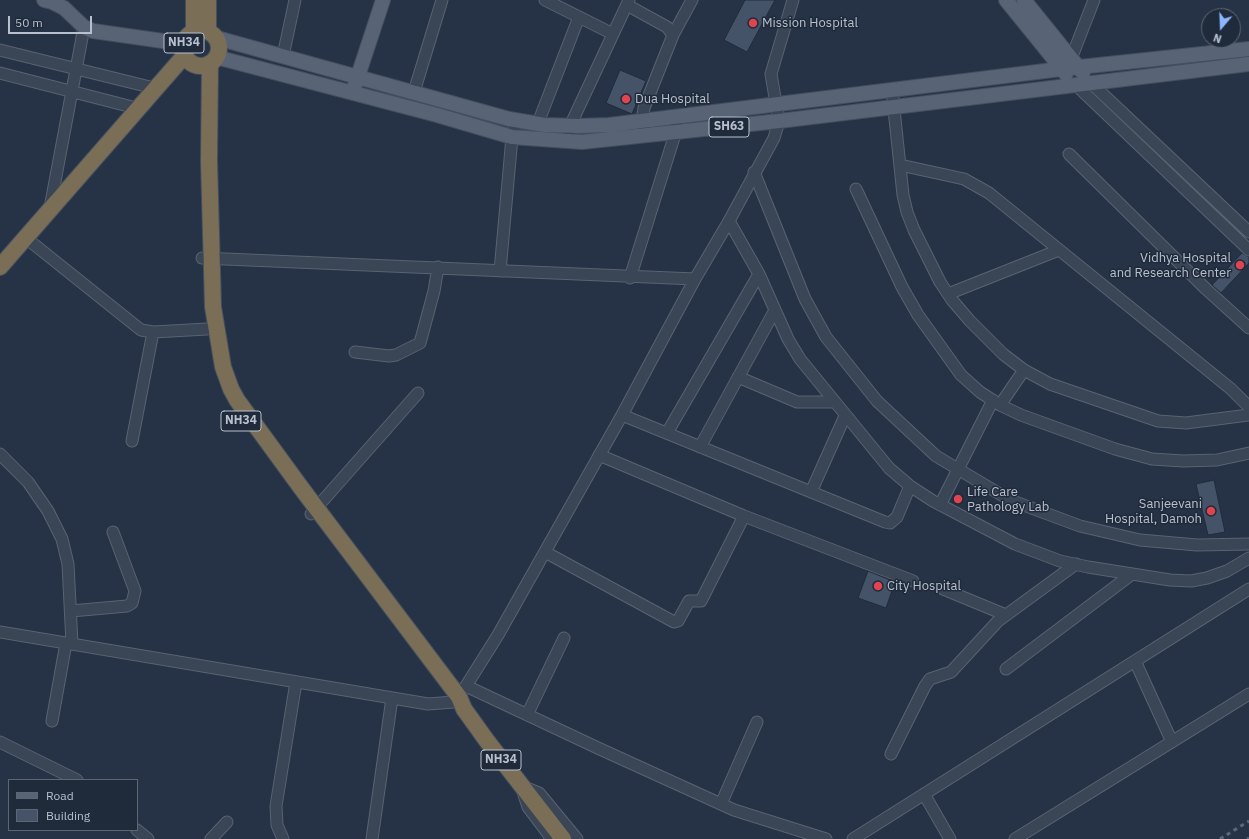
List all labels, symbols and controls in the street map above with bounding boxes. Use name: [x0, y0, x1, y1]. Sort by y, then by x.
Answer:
scale bar: [10, 8, 94, 34]
north arrow: [1201, 8, 1241, 48]
text: 50 m: [15, 15, 43, 30]
place label: Mission Hospital: [762, 15, 858, 31]
marker: Mission Hospital: [747, 17, 759, 29]
text: N: [1211, 30, 1223, 46]
road number: NH34: [164, 33, 204, 53]
place label: Dua Hospital: [635, 91, 710, 107]
marker: Dua Hospital: [620, 93, 632, 105]
road number: SH63: [709, 117, 749, 137]
place label: Vidhya Hospital and Research Center: [1110, 250, 1231, 281]
marker: Vidhya Hospital and Research Center: [1234, 259, 1246, 271]
road number: NH34: [221, 411, 261, 431]
place label: Life Care Pathology Lab: [967, 484, 1049, 515]
marker: Life Care Pathology Lab: [952, 493, 964, 505]
place label: Sanjeevani Hospital, Damoh: [1105, 496, 1202, 527]
marker: Sanjeevani Hospital, Damoh: [1205, 505, 1217, 517]
place label: City Hospital: [887, 578, 961, 594]
marker: City Hospital: [872, 580, 884, 592]
road number: NH34: [481, 750, 521, 770]
legend: [8, 779, 138, 831]
text: Road: [46, 788, 74, 803]
text: Building: [46, 808, 90, 823]

